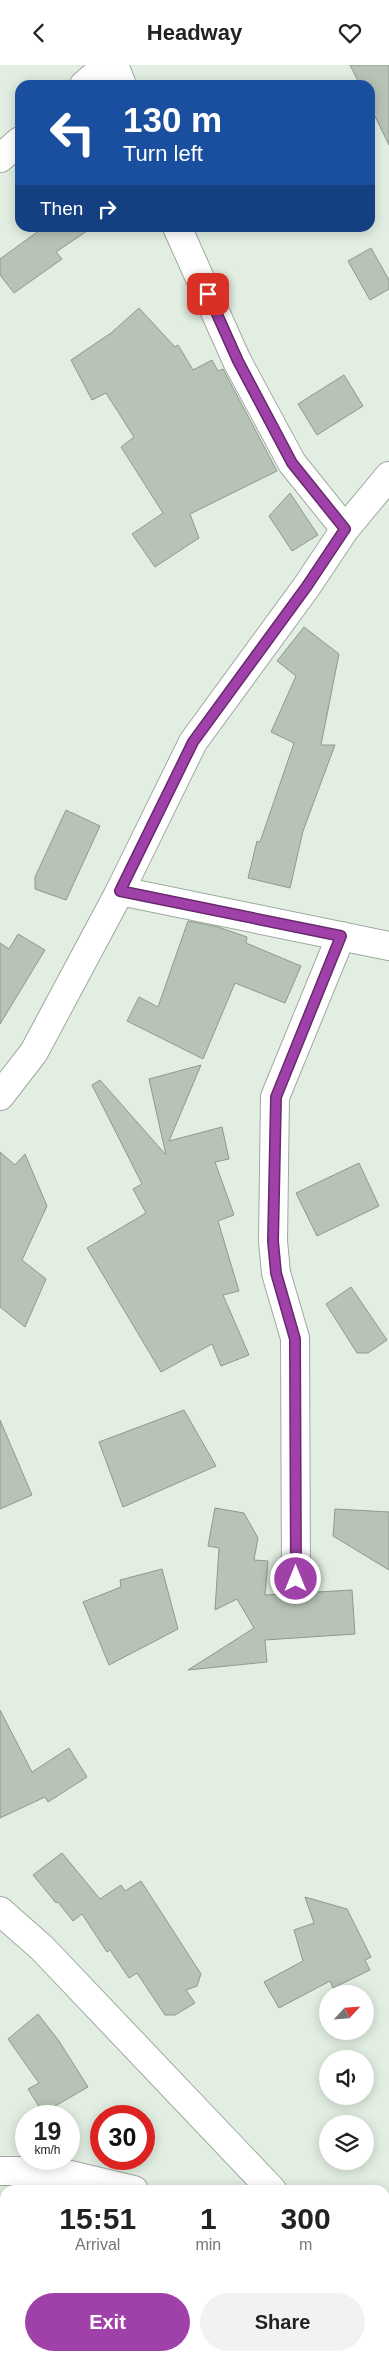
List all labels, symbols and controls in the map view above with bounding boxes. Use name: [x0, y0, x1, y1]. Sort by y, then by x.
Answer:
icon: back: [25, 19, 53, 47]
icon: heart: [336, 19, 364, 47]
text: Headway: [147, 20, 242, 45]
icon: left: [40, 100, 105, 165]
text: 130 m: [123, 100, 222, 139]
text: Turn left: [123, 141, 203, 166]
icon: right: [93, 195, 121, 223]
text: Then: [40, 198, 83, 219]
pin: [187, 273, 229, 315]
icon: arrive: [194, 280, 222, 308]
position arrow: [269, 1552, 321, 1604]
north arrow: [319, 1985, 374, 2040]
map controls: [319, 1985, 374, 2170]
button: sound: [319, 2050, 374, 2105]
speed limit sign: 30: [90, 2105, 155, 2170]
button: layers: [319, 2115, 374, 2170]
text: 19: [34, 2117, 61, 2145]
text: km/h: [34, 2143, 61, 2157]
text: 15:51: [59, 2202, 136, 2235]
text: 1: [200, 2202, 217, 2235]
text: 300: [281, 2202, 331, 2235]
text: Arrival: [75, 2236, 120, 2253]
text: min: [195, 2236, 221, 2253]
text: m: [299, 2236, 312, 2253]
button: Exit: [25, 2293, 190, 2351]
button: Share: [200, 2293, 365, 2351]

